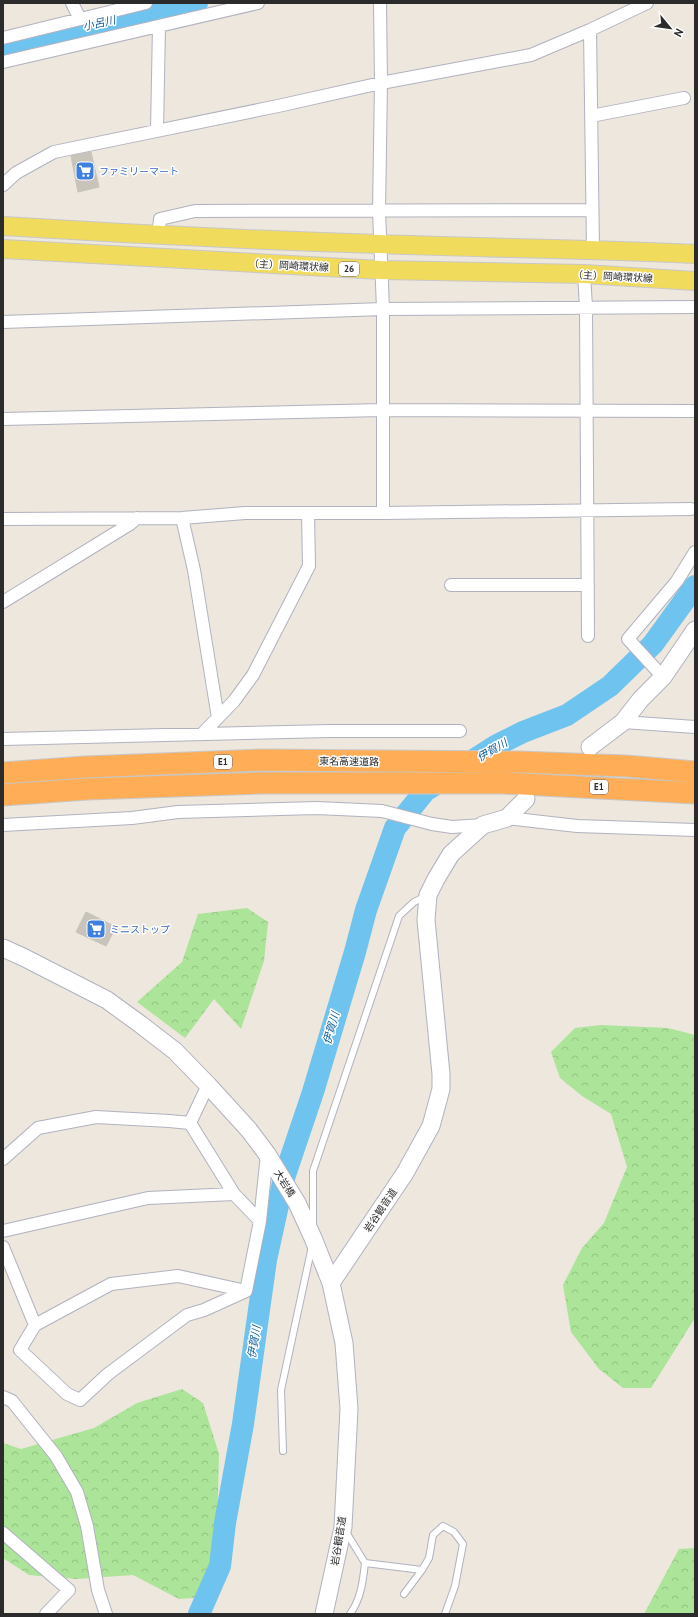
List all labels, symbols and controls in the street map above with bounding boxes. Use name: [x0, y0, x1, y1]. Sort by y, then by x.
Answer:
north arrow: [650, 8, 690, 48]
water label: 小呂川: [81, 13, 118, 33]
text: N: [671, 26, 687, 39]
supermarket icon: ファミリーマート: [74, 160, 96, 182]
place label: ファミリーマート: [99, 165, 179, 178]
street label: （主）岡崎環状線: [249, 257, 329, 274]
road number: 26: [339, 262, 359, 276]
street label: （主）岡崎環状線: [573, 268, 653, 285]
water label: 伊賀川: [474, 735, 511, 764]
street label: 東名高速道路: [319, 754, 379, 769]
road number: E1: [214, 755, 232, 769]
road number: E1: [590, 780, 608, 794]
supermarket icon: ミニストップ: [85, 918, 107, 940]
place label: ミニストップ: [110, 923, 170, 936]
water label: 伊賀川: [320, 1009, 343, 1046]
street label: 大岩橋: [271, 1167, 298, 1199]
street label: 岩谷観音道: [361, 1186, 400, 1235]
water label: 伊賀川: [245, 1324, 264, 1359]
street label: 岩谷観音道: [328, 1515, 349, 1567]

